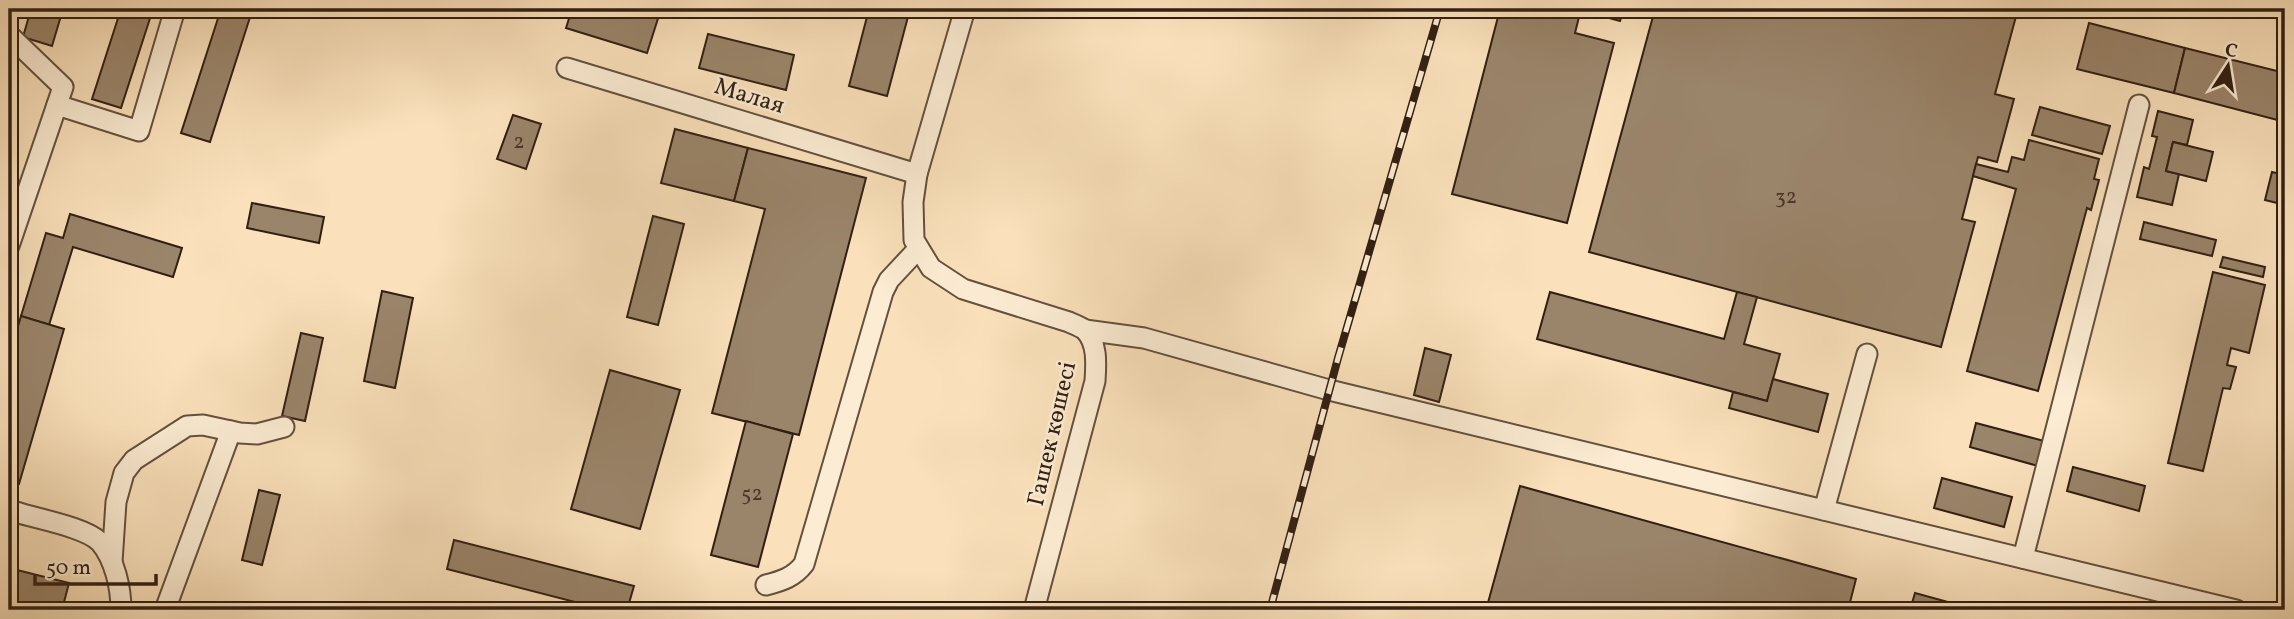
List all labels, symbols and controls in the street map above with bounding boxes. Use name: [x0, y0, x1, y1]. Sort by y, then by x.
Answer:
north arrow: [2192, 32, 2262, 102]
text: С: [2222, 37, 2240, 65]
street label: Малая: [710, 70, 788, 124]
house number: 2: [513, 128, 525, 157]
house number: 32: [1775, 183, 1797, 212]
street label: Гашек көшесі: [1020, 358, 1086, 510]
house number: 52: [741, 480, 763, 509]
scale bar: [35, 542, 156, 586]
text: 50 m: [46, 554, 91, 583]

